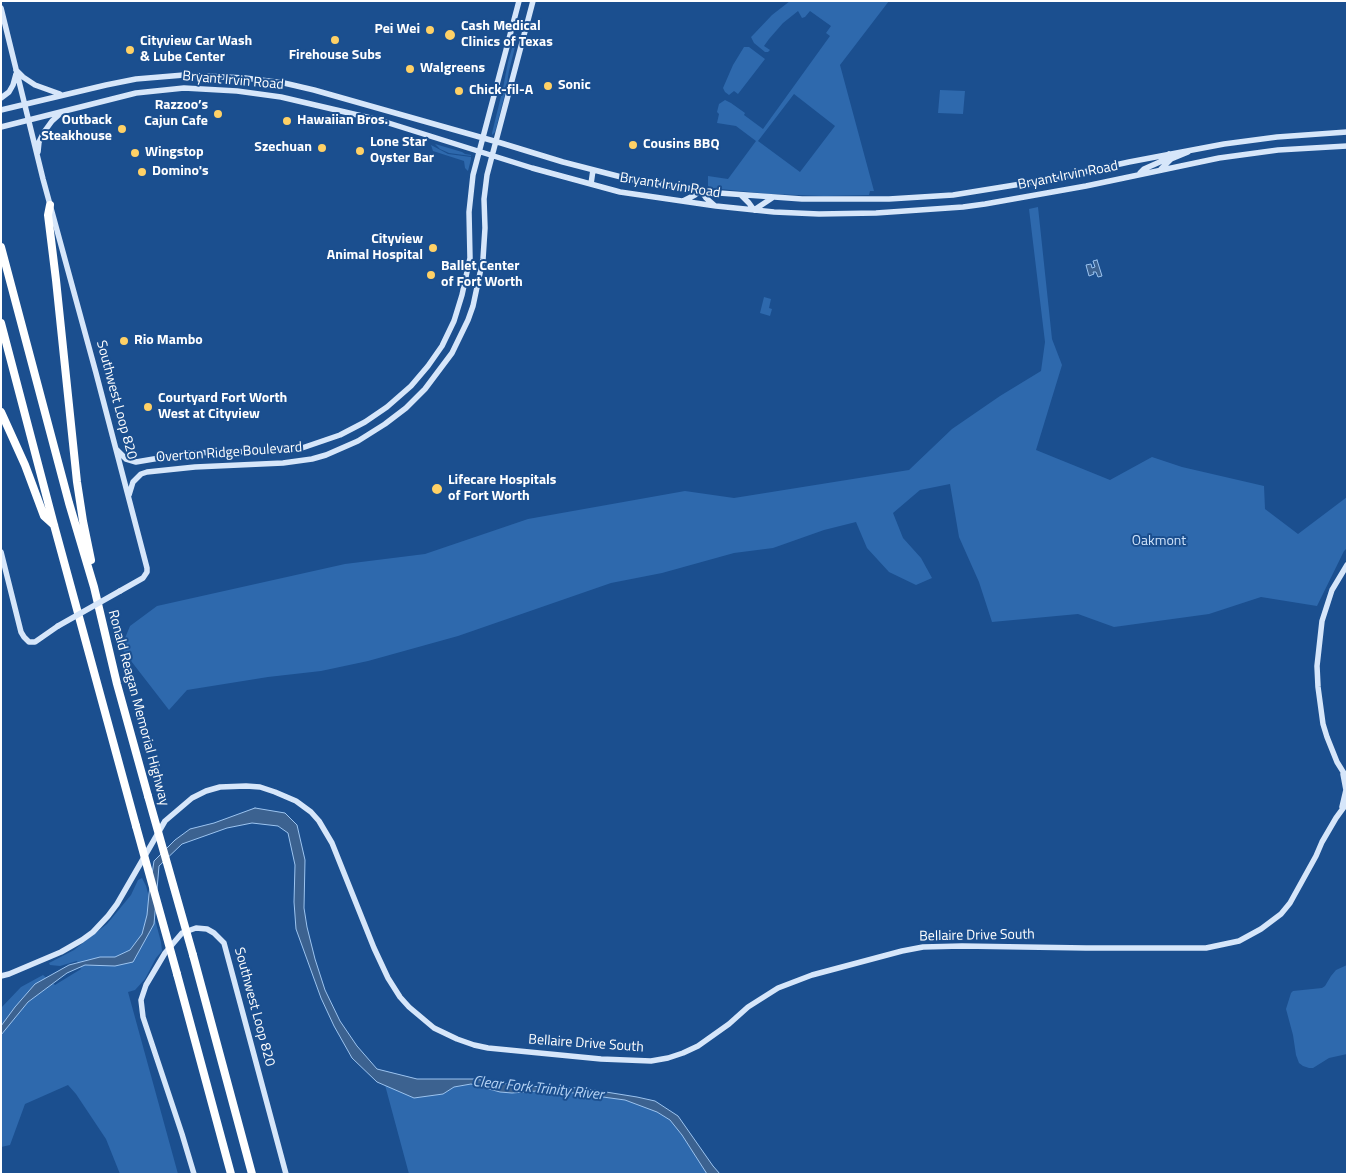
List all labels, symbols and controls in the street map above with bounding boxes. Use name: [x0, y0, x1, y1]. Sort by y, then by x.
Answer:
place label: Cash Medical Clinics of Texas: [461, 19, 553, 52]
place label: Pei Wei: [374, 22, 420, 38]
marker: Pei Wei: [424, 24, 436, 36]
marker: Cash Medical Clinics of Texas: [443, 28, 457, 42]
place label: Cityview Car Wash & Lube Center: [140, 34, 252, 66]
marker: Firehouse Subs: [329, 34, 341, 46]
marker: Cityview Car Wash & Lube Center: [124, 44, 136, 56]
place label: Firehouse Subs: [289, 48, 381, 64]
place label: Walgreens: [420, 61, 485, 77]
marker: Walgreens: [404, 63, 416, 75]
street label: Bryant Irvin Road: [182, 68, 284, 94]
place label: Sonic: [558, 78, 591, 94]
marker: Sonic: [542, 80, 554, 92]
place label: Chick-fil-A: [469, 83, 533, 99]
marker: Chick-fil-A: [453, 85, 465, 97]
place label: Razzoo’s Cajun Cafe: [144, 98, 208, 130]
marker: Razzoo’s Cajun Cafe: [212, 108, 224, 120]
place label: Outback Steakhouse: [41, 113, 112, 146]
place label: Hawaiian Bros.: [297, 113, 388, 129]
marker: Hawaiian Bros.: [281, 115, 293, 127]
marker: Outback Steakhouse: [116, 123, 128, 135]
place label: Lone Star Oyster Bar: [370, 135, 434, 168]
place label: Cousins BBQ: [643, 137, 720, 153]
marker: Cousins BBQ: [627, 139, 639, 151]
place label: Szechuan: [254, 140, 312, 156]
marker: Szechuan: [316, 142, 328, 154]
place label: Wingstop: [145, 145, 204, 161]
marker: Lone Star Oyster Bar: [354, 145, 366, 157]
marker: Wingstop: [129, 147, 141, 159]
street label: Bryant Irvin Road: [1017, 158, 1119, 194]
place label: Domino's: [152, 164, 209, 180]
marker: Domino's: [136, 166, 148, 178]
street label: Bryant Irvin Road: [619, 170, 721, 202]
place label: Cityview Animal Hospital: [327, 232, 423, 264]
marker: Cityview Animal Hospital: [427, 242, 439, 254]
place label: Ballet Center of Fort Worth: [441, 259, 523, 292]
marker: Ballet Center of Fort Worth: [425, 269, 437, 281]
place label: Rio Mambo: [134, 333, 203, 349]
marker: Rio Mambo: [118, 335, 130, 347]
street label: Southwest Loop 820: [92, 339, 140, 461]
place label: Courtyard Fort Worth West at Cityview: [158, 391, 287, 424]
marker: Courtyard Fort Worth West at Cityview: [142, 401, 154, 413]
street label: Overton Ridge Boulevard: [155, 440, 303, 466]
place label: Lifecare Hospitals of Fort Worth: [448, 473, 556, 506]
marker: Lifecare Hospitals of Fort Worth: [430, 482, 444, 496]
park label: Oakmont: [1132, 534, 1186, 550]
street label: Ronald Reagan Memorial Highway: [104, 608, 172, 808]
street label: Bellaire Drive South: [919, 927, 1035, 945]
street label: Southwest Loop 820: [230, 946, 278, 1068]
street label: Bellaire Drive South: [528, 1032, 644, 1056]
water label: Clear Fork Trinity River: [472, 1073, 604, 1105]

